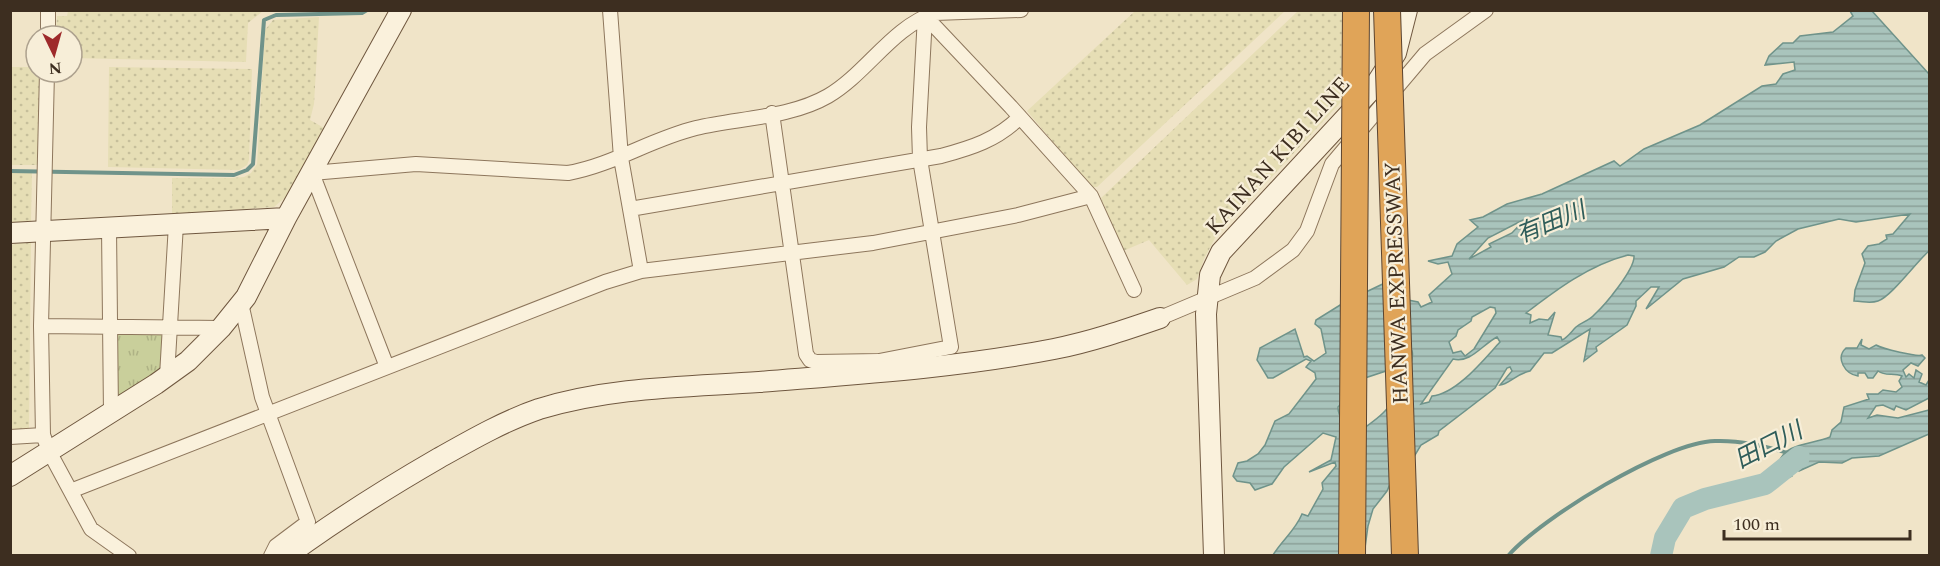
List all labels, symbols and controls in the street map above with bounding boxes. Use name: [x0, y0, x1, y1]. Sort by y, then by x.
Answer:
north arrow: [24, 24, 84, 84]
text: N: [48, 55, 63, 80]
street label: KAINAN KIBI LINE: [1198, 69, 1358, 243]
street label: HANWA EXPRESSWAY: [1376, 161, 1418, 405]
water label: 有田川: [1511, 192, 1594, 253]
water label: 田口川: [1729, 412, 1812, 478]
scale bar: [1724, 503, 1910, 541]
text: 100 m: [1733, 511, 1780, 538]

